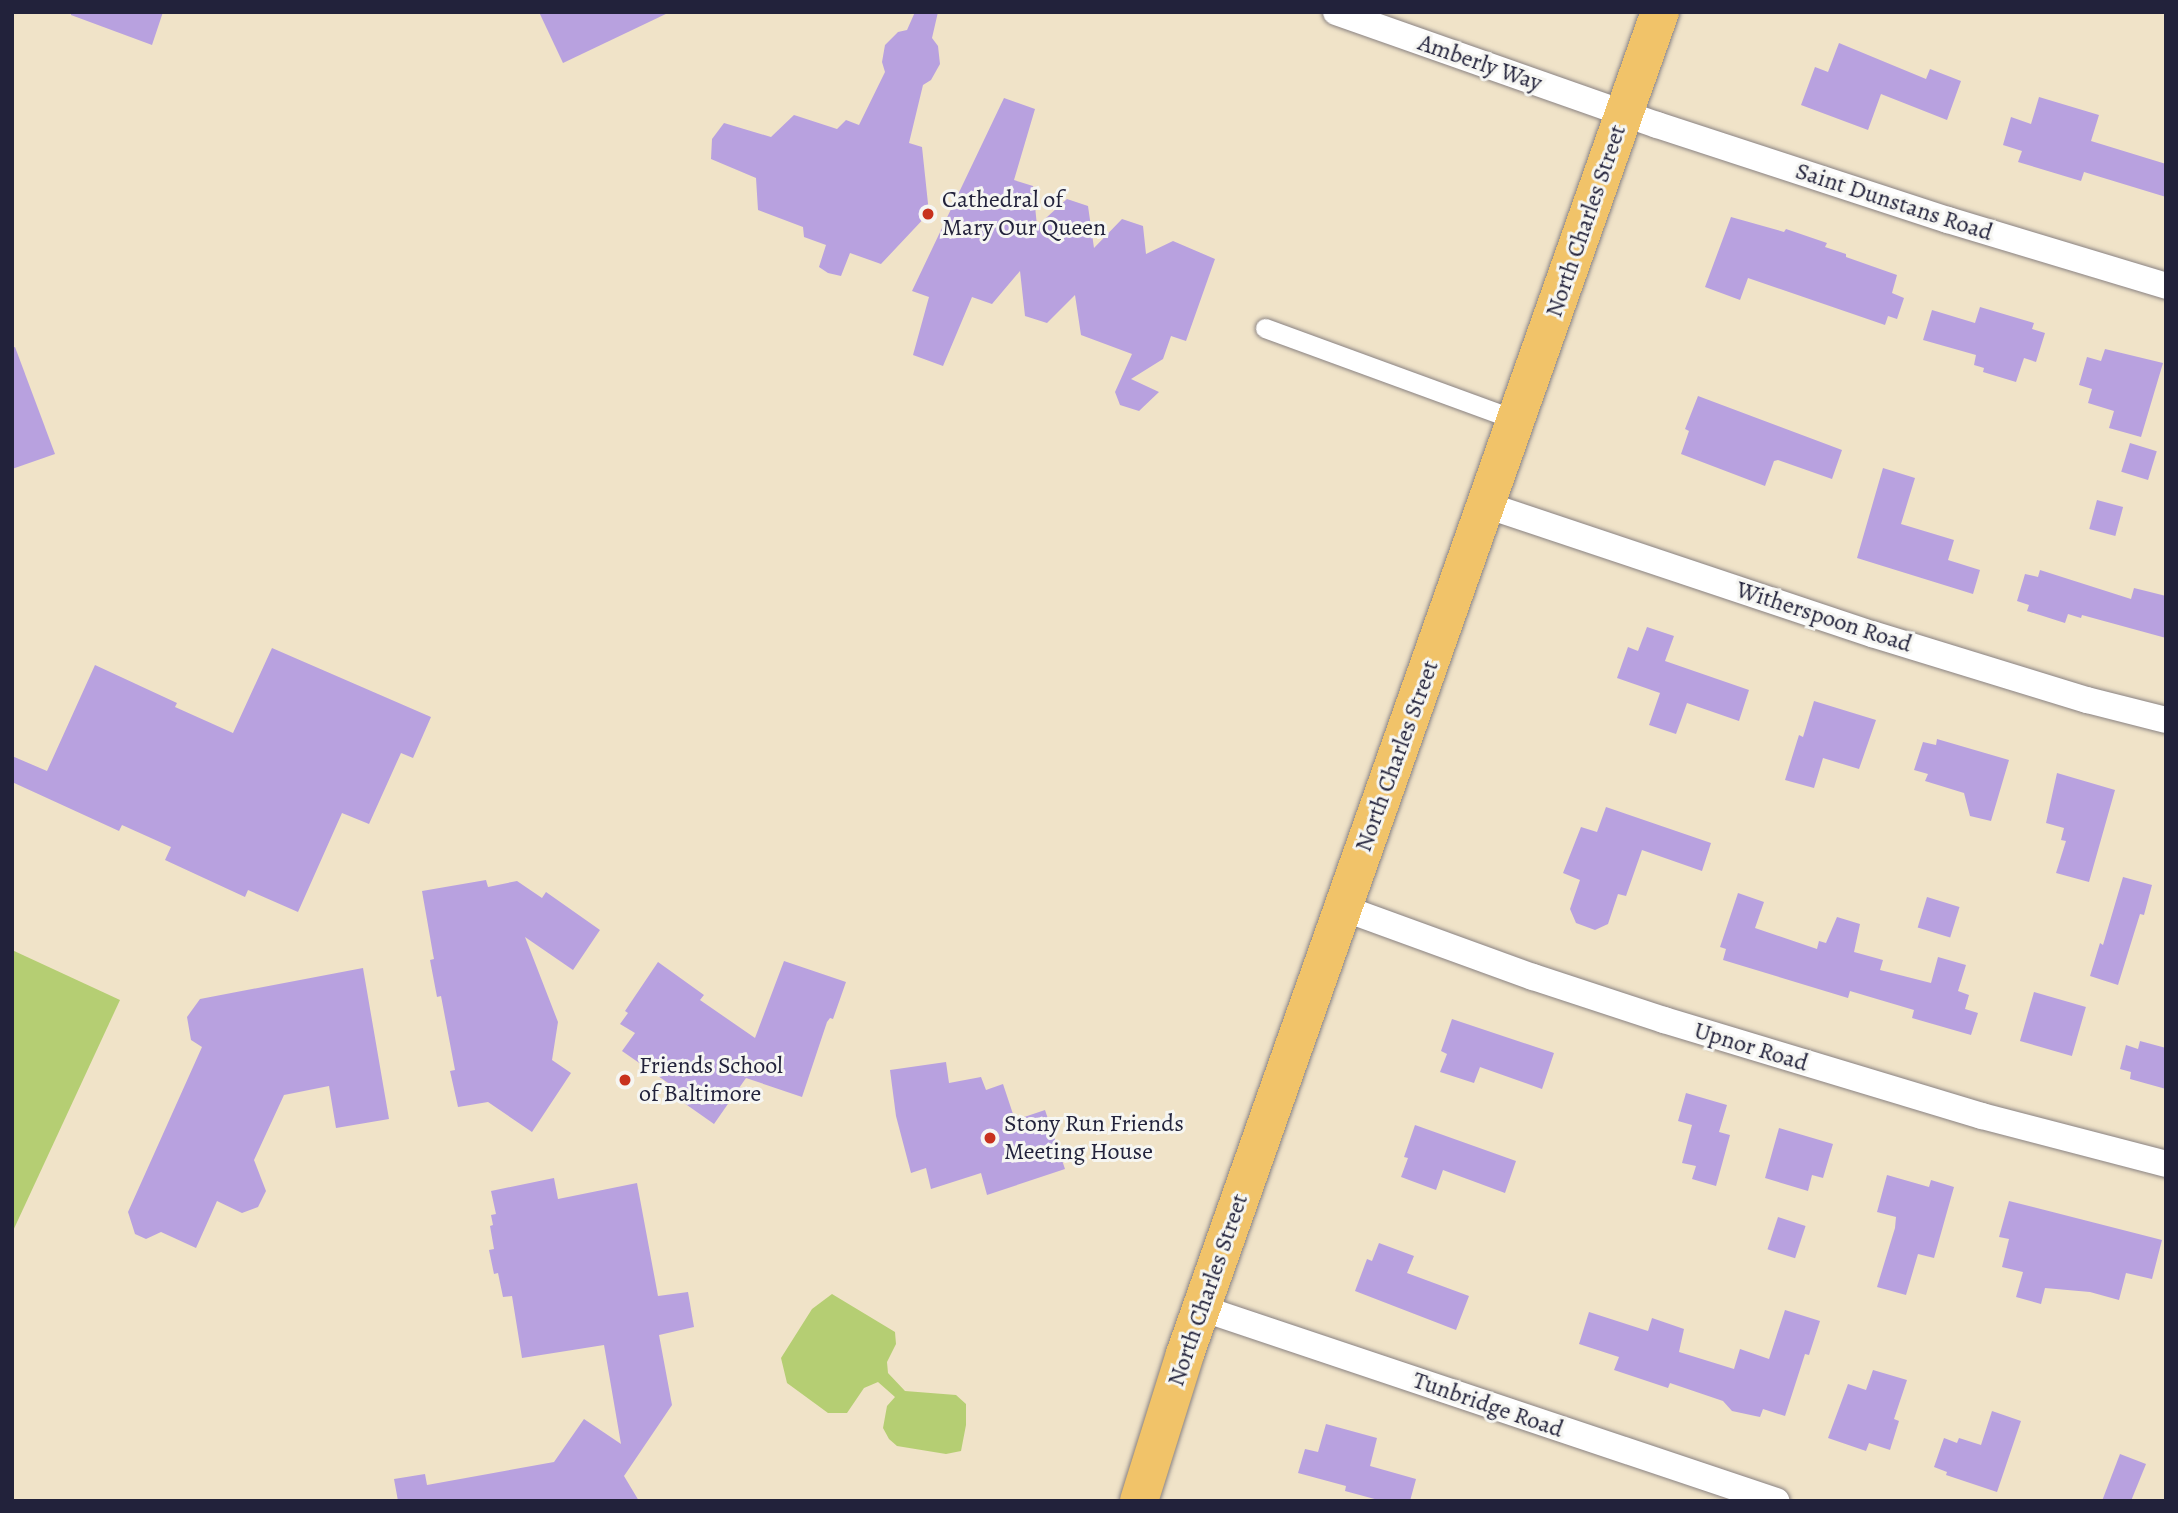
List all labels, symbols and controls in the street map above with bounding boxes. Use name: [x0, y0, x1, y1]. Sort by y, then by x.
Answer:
street label: Amberly Way: [1414, 28, 1546, 98]
street label: North Charles Street: [1540, 121, 1632, 321]
street label: Saint Dunstans Road: [1792, 157, 1996, 247]
place label: Cathedral of Mary Our Queen: [942, 186, 1106, 242]
marker: Cathedral of Mary Our Queen: [920, 206, 936, 222]
street label: Witherspoon Road: [1733, 575, 1915, 659]
street label: North Charles Street: [1349, 656, 1445, 856]
street label: Upnor Road: [1691, 1016, 1811, 1078]
place label: Friends School of Baltimore: [639, 1052, 783, 1108]
marker: Friends School of Baltimore: [617, 1072, 633, 1088]
place label: Stony Run Friends Meeting House: [1004, 1110, 1184, 1166]
marker: Stony Run Friends Meeting House: [982, 1130, 998, 1146]
street label: North Charles Street: [1162, 1190, 1254, 1390]
street label: Tunbridge Road: [1409, 1366, 1567, 1444]

